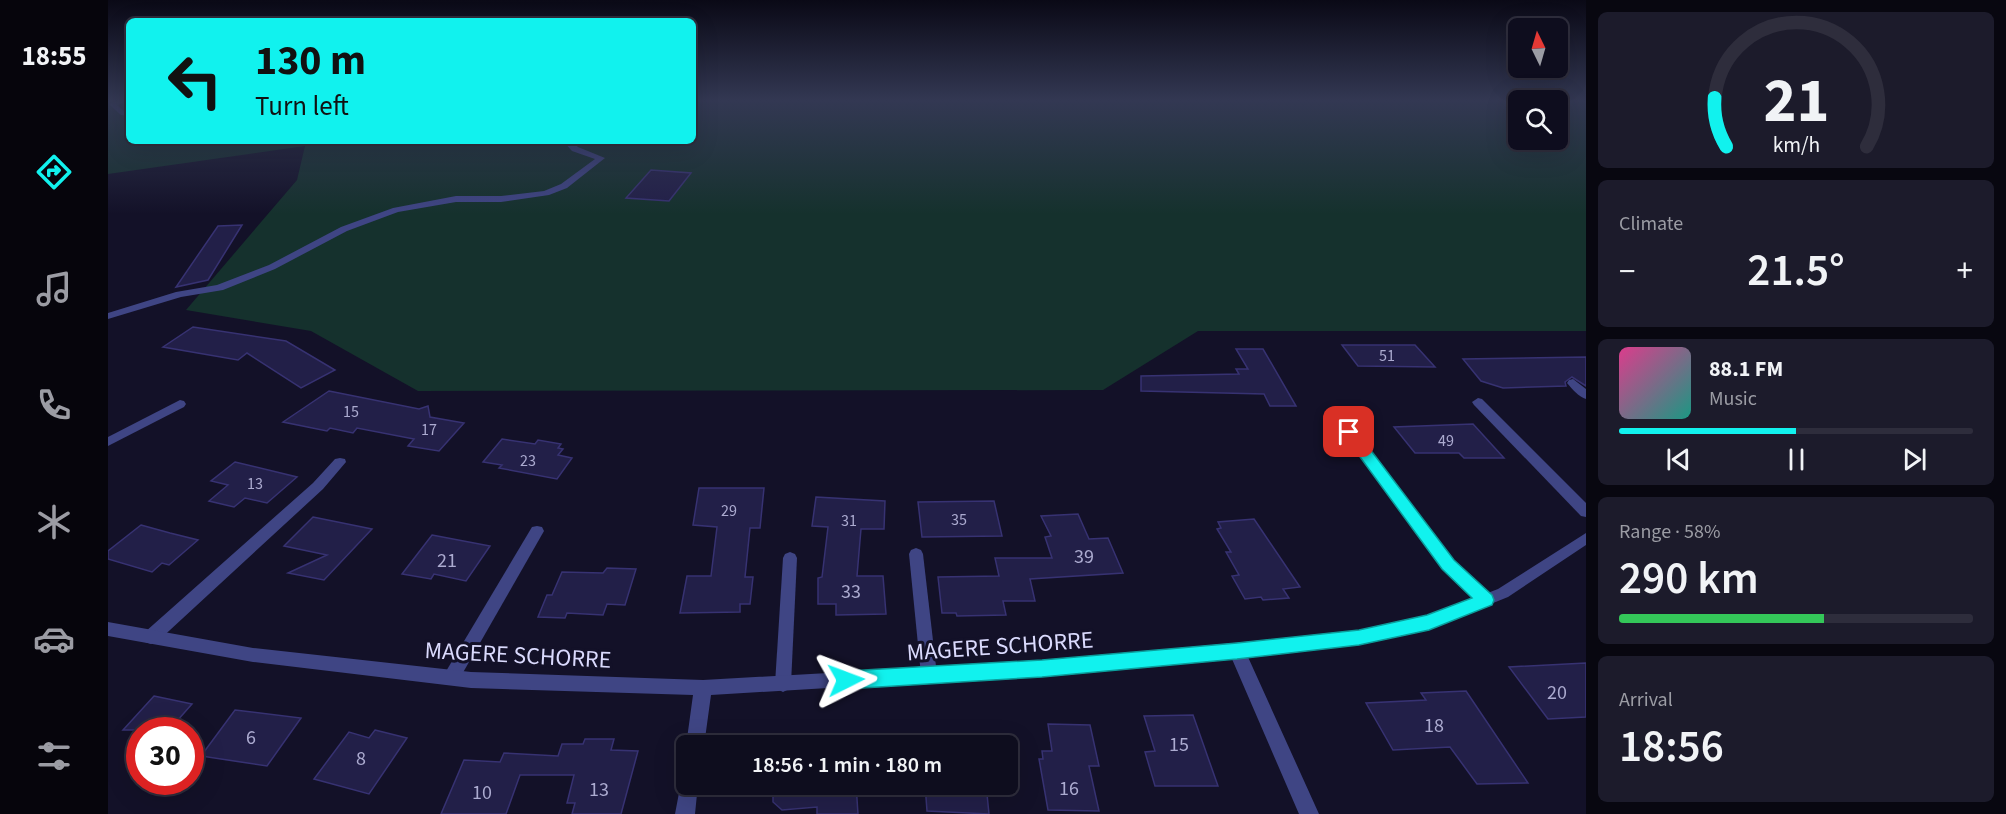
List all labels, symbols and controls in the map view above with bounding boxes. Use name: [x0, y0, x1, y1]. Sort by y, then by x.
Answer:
north arrow: [1508, 18, 1568, 78]
map controls: [1508, 18, 1568, 150]
text: 130 m: [255, 31, 366, 91]
text: 18:55: [21, 37, 87, 76]
icon: left: [156, 42, 234, 120]
text: 21: [1763, 57, 1829, 146]
text: Turn left: [255, 87, 349, 126]
button: search: [1508, 90, 1568, 150]
text: km/h: [1772, 130, 1820, 161]
icon: directions: [33, 151, 75, 193]
text: Climate: [1619, 210, 1683, 238]
text: 21.5°: [1747, 239, 1845, 303]
text: −: [1619, 248, 1635, 295]
text: +: [1957, 248, 1973, 295]
icon: music: [33, 268, 75, 310]
house number: 51: [1379, 345, 1395, 367]
text: 88.1 FM: [1709, 353, 1783, 385]
icon: phone: [33, 384, 75, 426]
text: Music: [1709, 385, 1757, 413]
house number: 15: [343, 401, 359, 423]
pin: [1323, 406, 1374, 457]
icon: arrive: [1332, 415, 1365, 448]
house number: 17: [421, 419, 437, 441]
house number: 49: [1438, 430, 1454, 452]
icon: previous: [1662, 443, 1695, 476]
icon: pause: [1780, 443, 1813, 476]
icon: next: [1898, 443, 1931, 476]
house number: 23: [520, 450, 536, 472]
house number: 13: [247, 473, 263, 495]
house number: 29: [721, 500, 737, 522]
icon: climate: [33, 501, 75, 543]
house number: 35: [951, 509, 967, 531]
house number: 31: [841, 510, 857, 532]
text: Range · 58%: [1619, 518, 1720, 546]
house number: 39: [1074, 543, 1094, 571]
house number: 21: [437, 547, 457, 575]
text: 290 km: [1619, 547, 1759, 611]
house number: 33: [841, 578, 861, 606]
icon: car: [33, 618, 75, 660]
street label: MAGERE SCHORRE: [906, 623, 1094, 670]
street label: MAGERE SCHORRE: [424, 633, 612, 678]
position arrow: [814, 648, 878, 712]
house number: 20: [1547, 679, 1567, 707]
text: Arrival: [1619, 686, 1673, 714]
house number: 18: [1424, 712, 1444, 740]
text: 18:56: [1619, 715, 1724, 779]
speed limit sign: 30: [126, 717, 204, 795]
house number: 6: [246, 724, 256, 752]
house number: 15: [1169, 731, 1189, 759]
icon: filters: [33, 735, 75, 777]
house number: 8: [356, 745, 366, 773]
text: 18:56 · 1 min · 180 m: [752, 749, 942, 781]
house number: 16: [1059, 775, 1079, 803]
house number: 13: [589, 776, 609, 804]
house number: 10: [472, 779, 492, 807]

